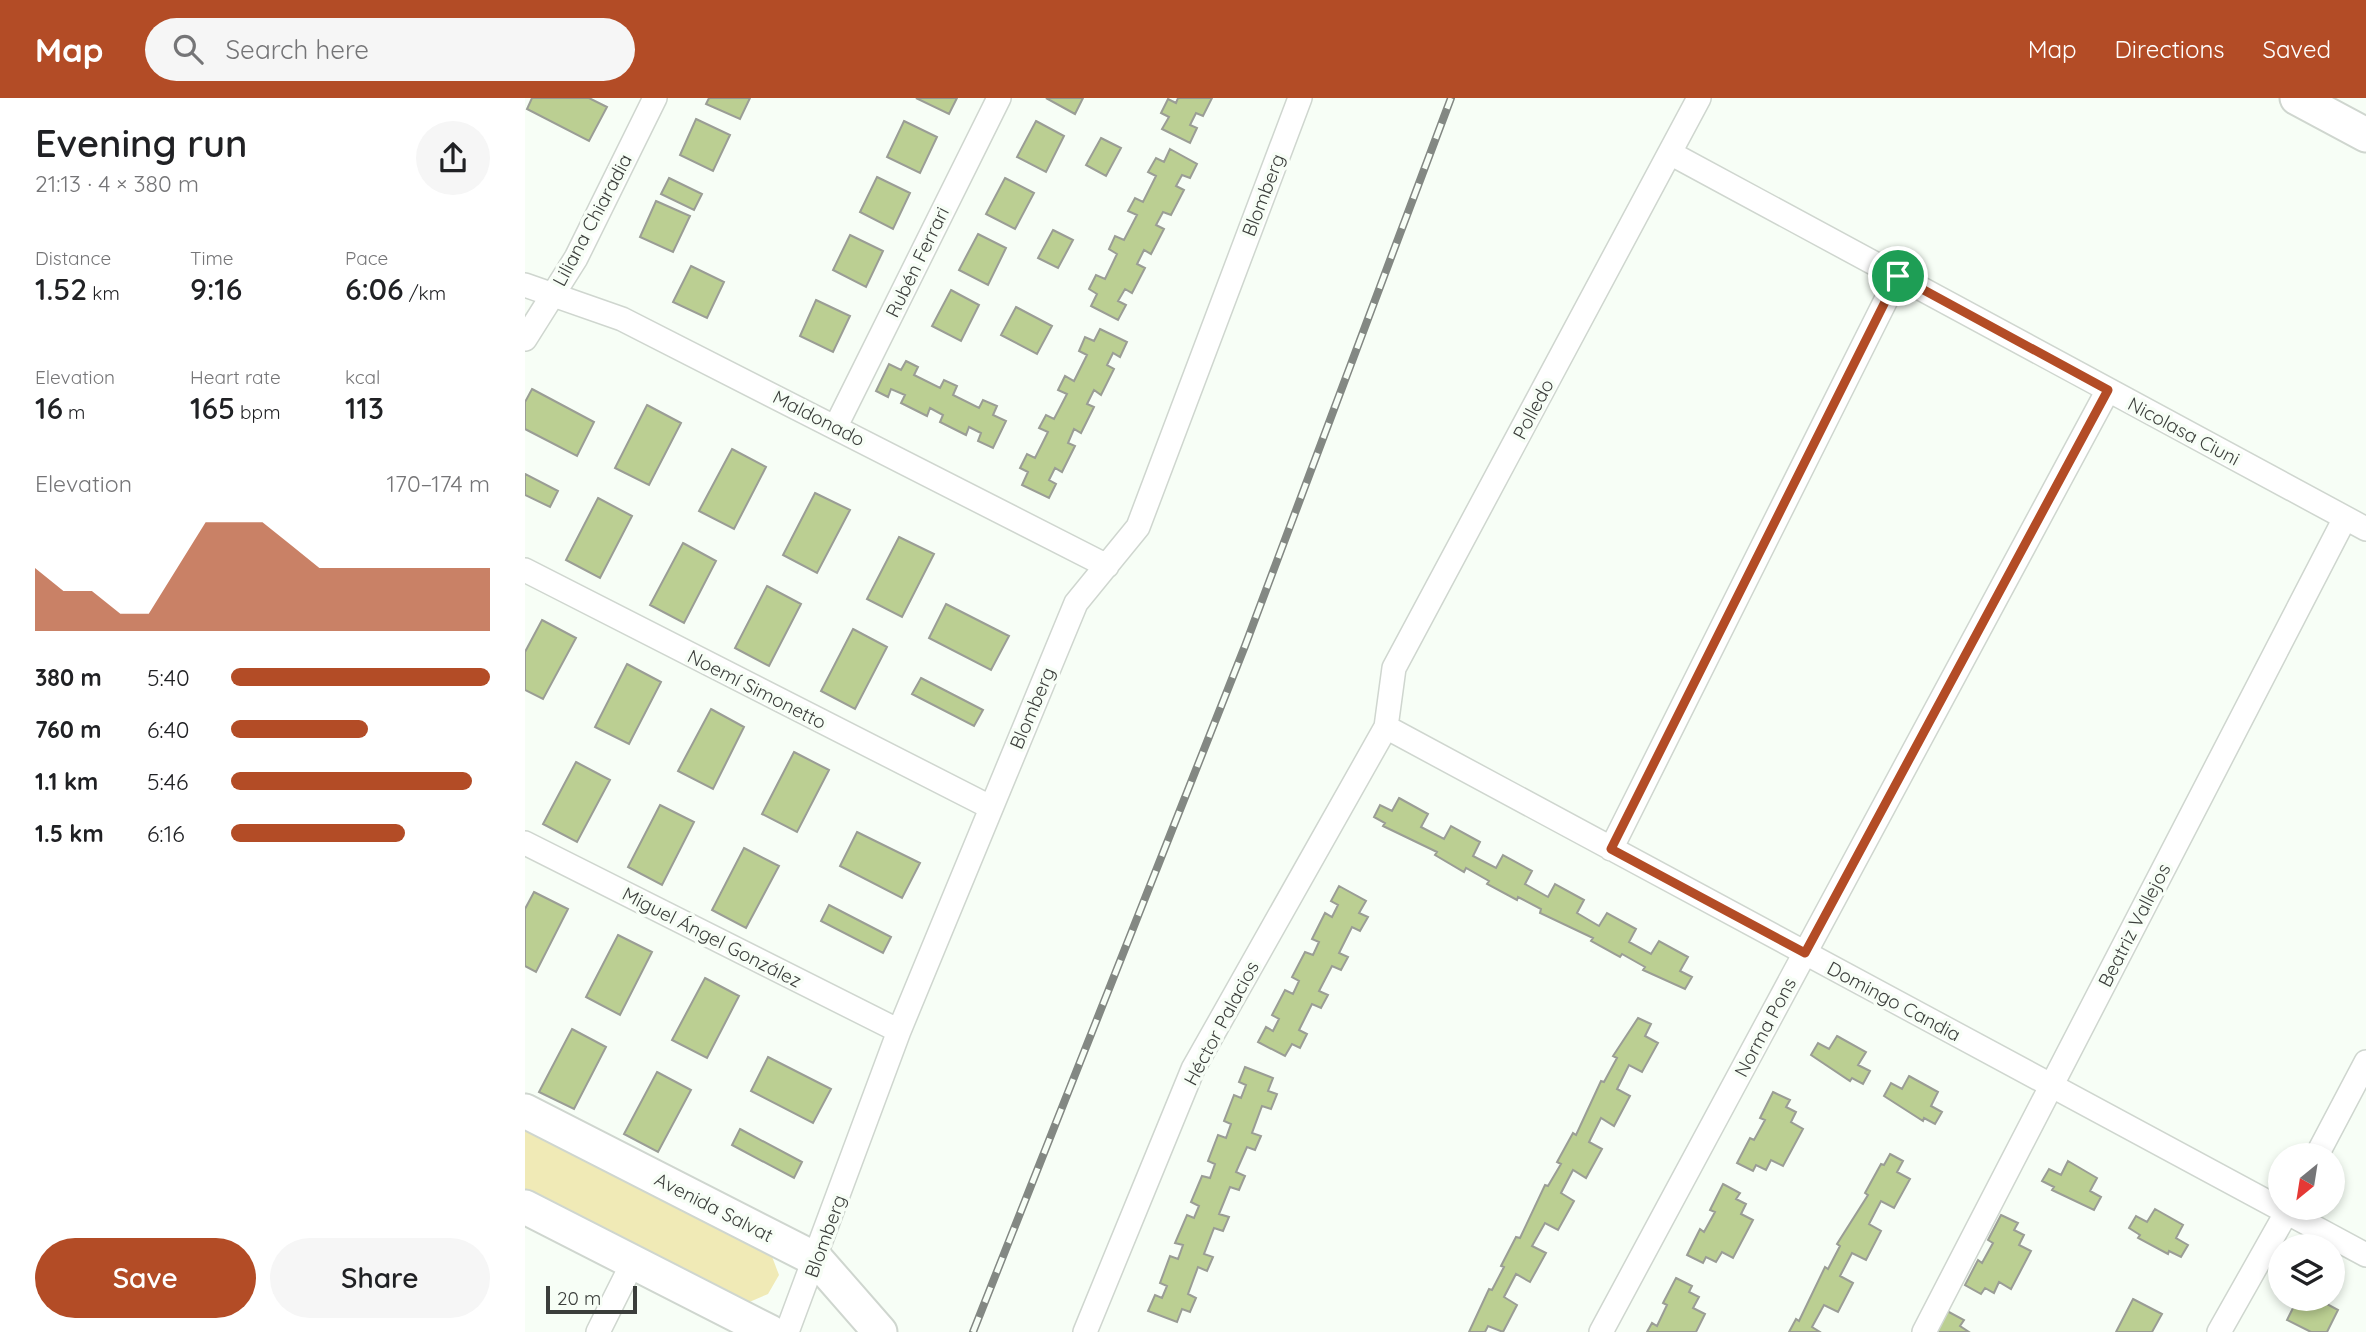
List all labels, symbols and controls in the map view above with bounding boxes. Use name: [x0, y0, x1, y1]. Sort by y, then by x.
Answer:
search box: [145, 18, 635, 81]
text: Map: [35, 29, 103, 70]
icon: search: [169, 30, 207, 68]
text: Search here: [225, 33, 369, 66]
text: Map: [2028, 34, 2077, 64]
text: Directions: [2115, 34, 2225, 64]
text: Saved: [2263, 34, 2331, 64]
text: Evening run: [35, 119, 248, 167]
button: share: [416, 121, 490, 195]
street label: Liliana Chiaradia: [547, 150, 637, 290]
street label: Blomberg: [1236, 150, 1290, 240]
text: 21:13 · 4 × 380 m: [35, 169, 199, 198]
street label: Rubén Ferrari: [880, 203, 954, 321]
text: Distance: [35, 246, 111, 270]
text: Time: [190, 246, 234, 270]
text: Pace: [345, 246, 388, 270]
pin: [1868, 246, 1928, 306]
icon: arrive: [1879, 257, 1917, 295]
text: 1.52: [35, 270, 87, 308]
text: 9:16: [190, 270, 242, 308]
text: 6:06: [345, 270, 403, 308]
text: km: [87, 281, 120, 305]
text: /km: [403, 281, 446, 305]
text: Elevation: [35, 365, 115, 389]
text: Heart rate: [190, 365, 281, 389]
text: kcal: [345, 365, 380, 389]
street label: Polledo: [1507, 375, 1559, 443]
street label: Maldonado: [769, 385, 869, 451]
text: 16: [35, 389, 63, 427]
text: 165: [190, 389, 235, 427]
text: 113: [345, 389, 384, 427]
street label: Nicolasa Ciuni: [2124, 391, 2244, 471]
text: m: [63, 400, 85, 424]
text: bpm: [235, 400, 280, 424]
text: Elevation: [35, 469, 132, 498]
text: 170–174 m: [387, 469, 490, 498]
street label: Noemí Simonetto: [684, 644, 830, 734]
text: 380 m: [35, 663, 102, 692]
text: 5:40: [147, 663, 190, 692]
street label: Blomberg: [1004, 664, 1060, 752]
text: 760 m: [35, 715, 101, 744]
text: 6:40: [147, 715, 189, 744]
text: 1.1 km: [35, 767, 98, 796]
text: 5:46: [147, 767, 188, 796]
text: 1.5 km: [35, 819, 104, 848]
text: 6:16: [147, 819, 185, 848]
street label: Beatriz Vallejos: [2093, 859, 2175, 991]
street label: Miguel Ángel González: [618, 881, 806, 993]
street label: Domingo Candia: [1823, 956, 1965, 1046]
street label: Héctor Palacios: [1178, 957, 1264, 1089]
street label: Norma Pons: [1729, 973, 1801, 1081]
north arrow: [2268, 1143, 2345, 1220]
map controls: [2268, 1143, 2345, 1311]
street label: Avenida Salvat: [651, 1167, 777, 1247]
street label: Blomberg: [799, 1191, 851, 1281]
button: layers: [2268, 1234, 2345, 1311]
button: Save: [35, 1238, 256, 1318]
button: Share: [270, 1238, 490, 1318]
scale bar: [546, 1283, 637, 1315]
text: 20 m: [557, 1286, 601, 1310]

